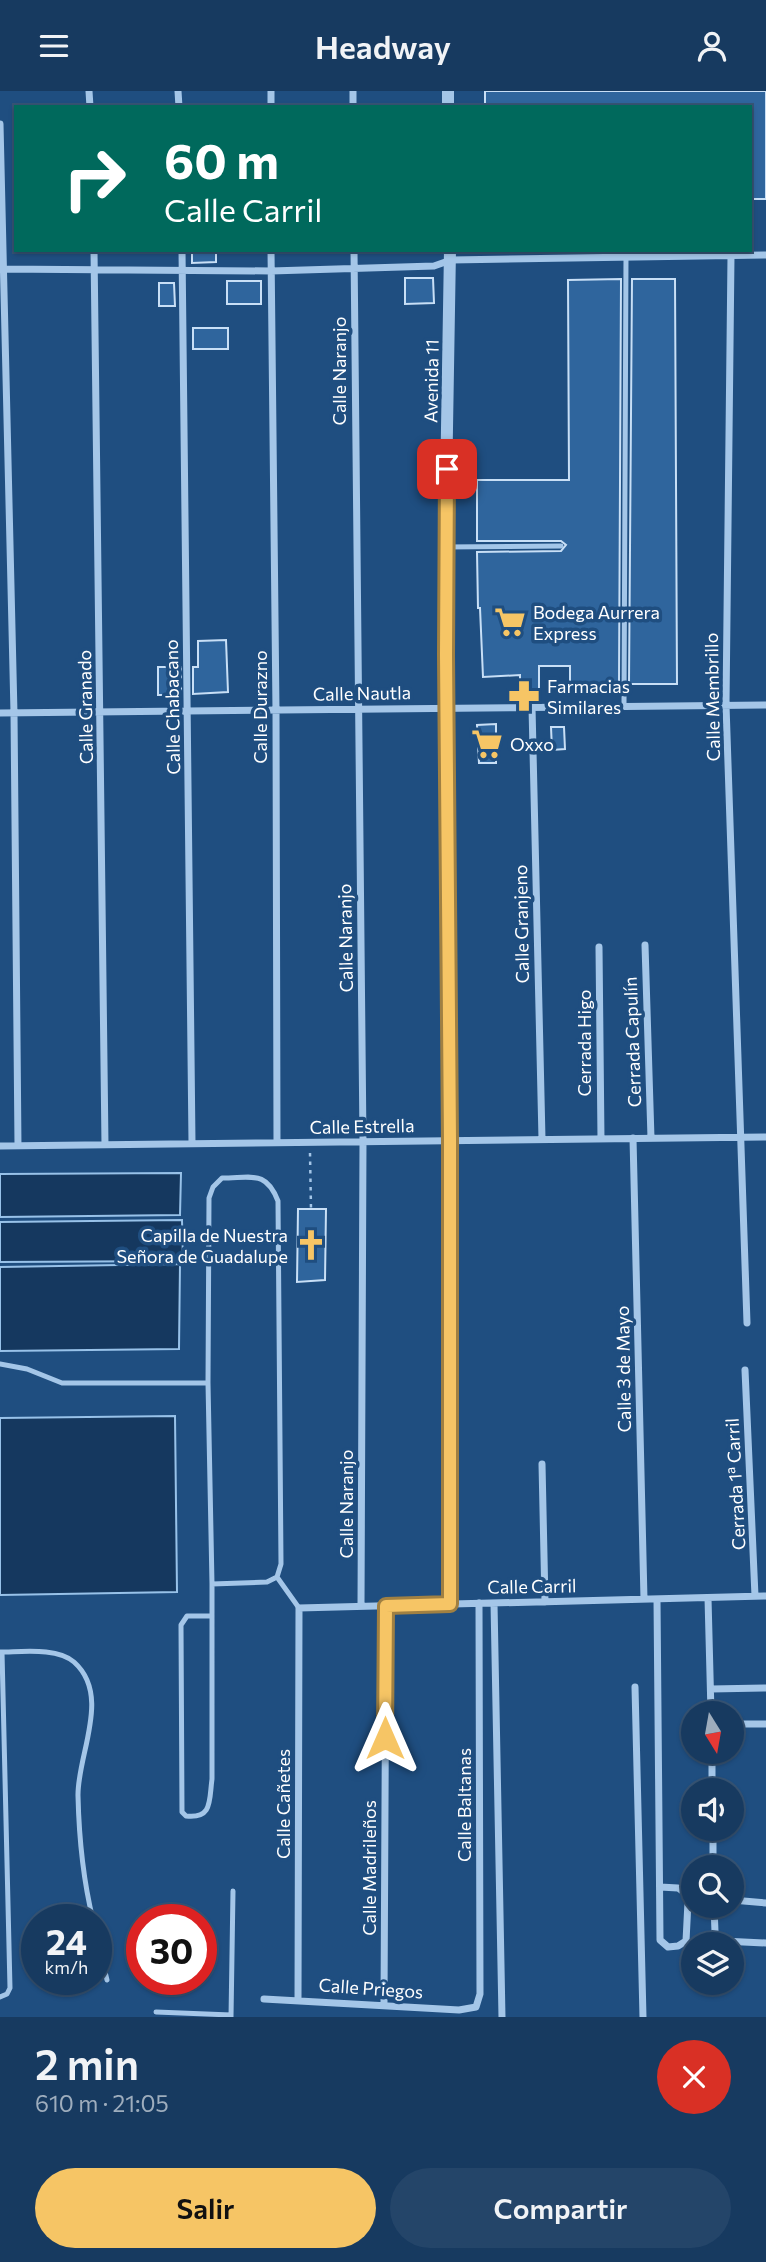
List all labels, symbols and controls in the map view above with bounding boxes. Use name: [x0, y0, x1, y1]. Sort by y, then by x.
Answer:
text: Headway: [315, 26, 451, 66]
icon: menu: [35, 27, 73, 65]
icon: person: [693, 27, 731, 65]
text: 60 m: [164, 129, 279, 189]
icon: right: [49, 133, 140, 224]
text: Calle Carril: [164, 189, 323, 229]
street label: Calle Naranjo: [328, 317, 350, 425]
street label: Avenida 11: [419, 339, 443, 423]
pin: [417, 439, 477, 499]
icon: arrive: [428, 450, 466, 488]
place label: Bodega Aurrera Express: [533, 601, 660, 644]
supermarket icon: Bodega Aurrera Express: [493, 605, 527, 639]
street label: Calle Membrillo: [700, 633, 724, 761]
street label: Calle Chabacano: [160, 639, 184, 775]
street label: Calle Granado: [73, 650, 97, 764]
street label: Calle Durazno: [249, 650, 271, 764]
place label: Farmacias Similares: [547, 675, 630, 718]
pharmacy icon: Farmacias Similares: [507, 679, 541, 713]
street label: Calle Nautla: [313, 681, 411, 705]
supermarket icon: Oxxo: [470, 727, 504, 761]
place label: Oxxo: [510, 733, 554, 755]
street label: Calle Granjeno: [509, 864, 533, 984]
street label: Calle Naranjo: [333, 883, 357, 993]
street label: Cerrada Capulín: [619, 976, 645, 1108]
street label: Cerrada Higo: [573, 989, 595, 1097]
street label: Calle Estrella: [309, 1114, 415, 1138]
place label: Capilla de Nuestra Señora de Guadalupe: [116, 1224, 288, 1267]
church icon: Capilla de Nuestra Señora de Guadalupe: [294, 1228, 328, 1262]
street label: Calle 3 de Mayo: [611, 1305, 635, 1433]
street label: Cerrada 1ª Carril: [721, 1417, 749, 1551]
street label: Calle Naranjo: [335, 1450, 357, 1558]
street label: Calle Carril: [487, 1574, 577, 1598]
position arrow: [348, 1701, 422, 1775]
north arrow: [681, 1701, 744, 1764]
map controls: [681, 1701, 744, 1995]
street label: Calle Baltanas: [453, 1748, 475, 1862]
street label: Calle Cañetes: [272, 1749, 294, 1859]
button: sound: [681, 1778, 744, 1841]
street label: Calle Madrileños: [358, 1800, 380, 1936]
button: search: [681, 1855, 744, 1918]
speed limit sign: 30: [126, 1904, 217, 1995]
text: 24: [46, 1919, 87, 1962]
button: layers: [681, 1932, 744, 1995]
text: km/h: [45, 1956, 88, 1978]
street label: Calle Priegos: [318, 1973, 424, 2003]
text: 2 min: [35, 2037, 139, 2089]
button: close: [657, 2040, 731, 2114]
text: 610 m · 21:05: [35, 2089, 169, 2117]
button: Salir: [35, 2168, 376, 2248]
button: Compartir: [390, 2168, 731, 2248]

